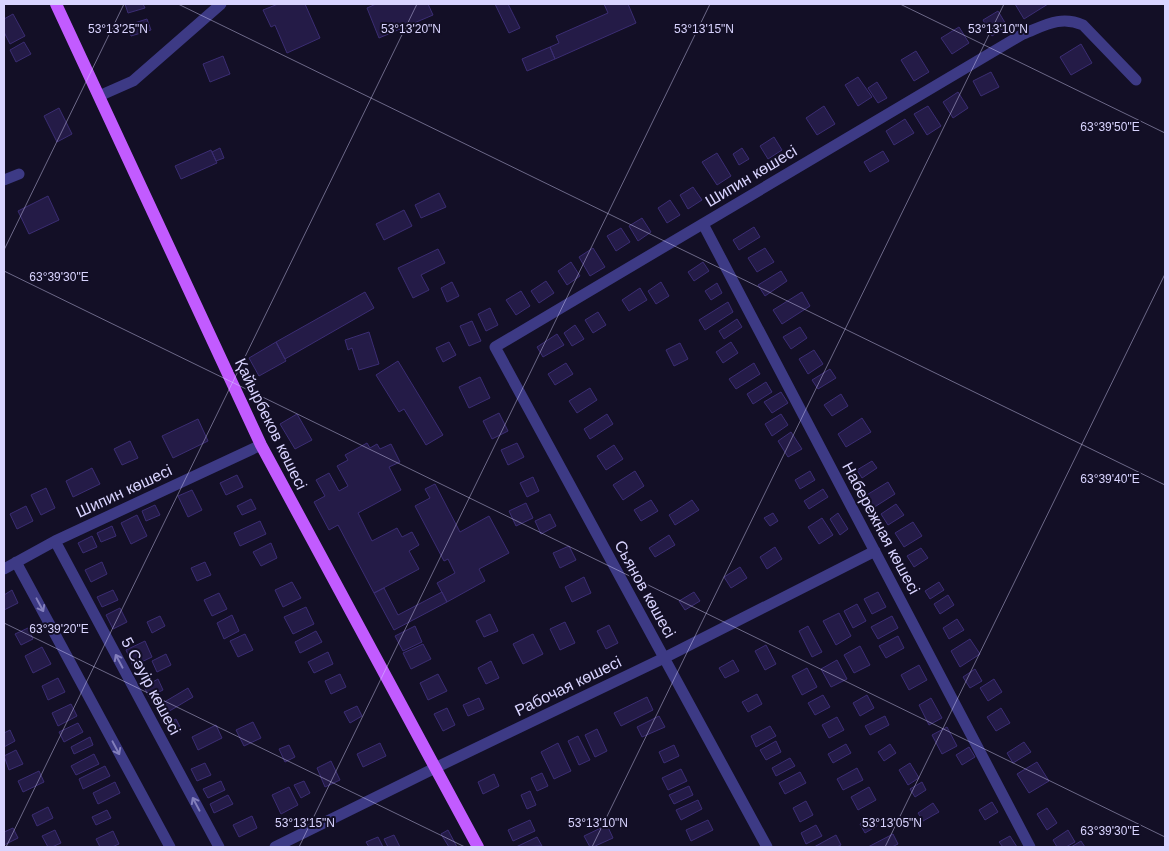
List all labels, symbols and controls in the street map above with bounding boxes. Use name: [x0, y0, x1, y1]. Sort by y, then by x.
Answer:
text: 53°13'25"N: [88, 22, 148, 36]
text: 53°13'20"N: [381, 22, 441, 36]
text: 53°13'15"N: [674, 22, 734, 36]
text: 53°13'10"N: [968, 22, 1028, 36]
text: 63°39'50"E: [1080, 120, 1140, 134]
street label: Шипин көшесі: [702, 142, 800, 210]
text: 63°39'30"E: [29, 270, 89, 284]
street label: Қайырбеков көшесі: [232, 356, 310, 492]
street label: Набережная көшесі: [839, 459, 923, 597]
street label: Шипин көшесі: [73, 461, 175, 521]
text: 63°39'40"E: [1080, 472, 1140, 486]
street label: Сьянов көшесі: [611, 537, 679, 641]
one-way arrow: [35, 598, 45, 612]
text: 63°39'20"E: [29, 622, 89, 636]
street label: 5 Сәуір көшесі: [118, 634, 184, 738]
street label: Рабочая көшесі: [512, 653, 624, 719]
one-way arrow: [114, 654, 123, 669]
one-way arrow: [112, 741, 122, 755]
one-way arrow: [191, 797, 201, 812]
text: 53°13'15"N: [275, 816, 335, 830]
text: 53°13'10"N: [568, 816, 628, 830]
text: 53°13'05"N: [862, 816, 922, 830]
text: 63°39'30"E: [1080, 824, 1140, 838]

